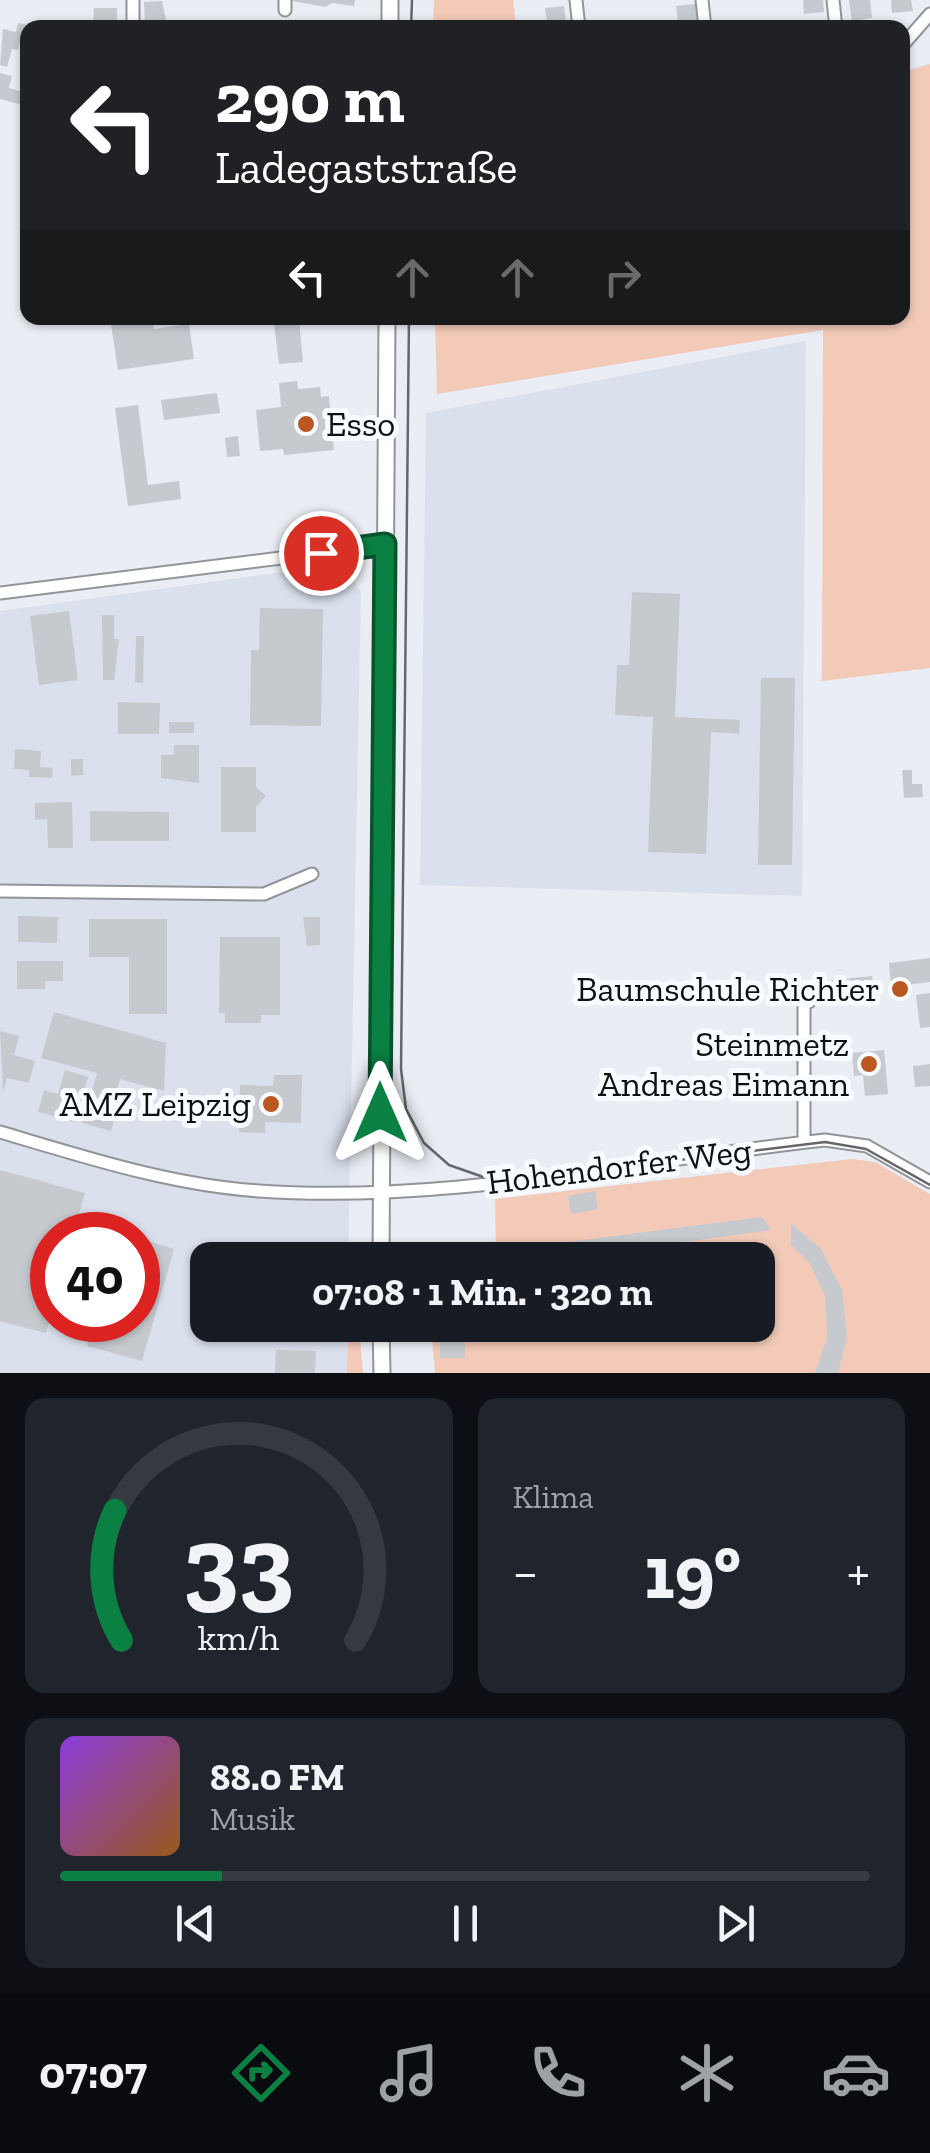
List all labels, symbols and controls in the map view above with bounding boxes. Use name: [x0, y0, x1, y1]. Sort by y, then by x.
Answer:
text: 290 m: [215, 56, 405, 140]
icon: left: [50, 60, 180, 190]
text: Ladegaststraße: [215, 141, 517, 195]
icon: left: [280, 250, 335, 305]
icon: ahead: [385, 250, 440, 305]
icon: ahead: [490, 250, 545, 305]
icon: right: [595, 250, 650, 305]
place label: Esso: [326, 403, 395, 445]
marker: Esso: [295, 413, 317, 435]
pin: [279, 511, 364, 596]
icon: arrive: [294, 526, 349, 581]
place label: Baumschule Richter: [576, 968, 880, 1010]
marker: Baumschule Richter: [889, 978, 911, 1000]
place label: Steinmetz Andreas Eimann: [598, 1023, 849, 1105]
marker: Steinmetz Andreas Eimann: [858, 1053, 880, 1075]
position arrow: [328, 1061, 432, 1165]
place label: AMZ Leipzig: [60, 1083, 251, 1125]
marker: AMZ Leipzig: [260, 1093, 282, 1115]
street label: Hohendorfer Weg: [484, 1129, 754, 1203]
speed limit sign: 40: [30, 1212, 160, 1342]
text: 07:08 · 1 Min. · 320 m: [312, 1269, 653, 1315]
text: Klima: [513, 1478, 594, 1516]
text: 33: [183, 1500, 294, 1625]
text: 19°: [644, 1527, 741, 1617]
text: −: [513, 1539, 538, 1605]
text: +: [847, 1539, 870, 1605]
text: km/h: [198, 1616, 280, 1659]
text: 88.0 FM: [210, 1754, 344, 1800]
text: Musik: [210, 1800, 295, 1838]
icon: previous: [168, 1896, 223, 1951]
icon: pause: [438, 1896, 493, 1951]
icon: next: [708, 1896, 763, 1951]
icon: directions: [226, 2038, 296, 2108]
icon: music: [374, 2038, 444, 2108]
icon: phone: [523, 2038, 593, 2108]
icon: climate: [672, 2038, 742, 2108]
icon: car: [821, 2038, 891, 2108]
text: 07:07: [39, 2046, 147, 2100]

